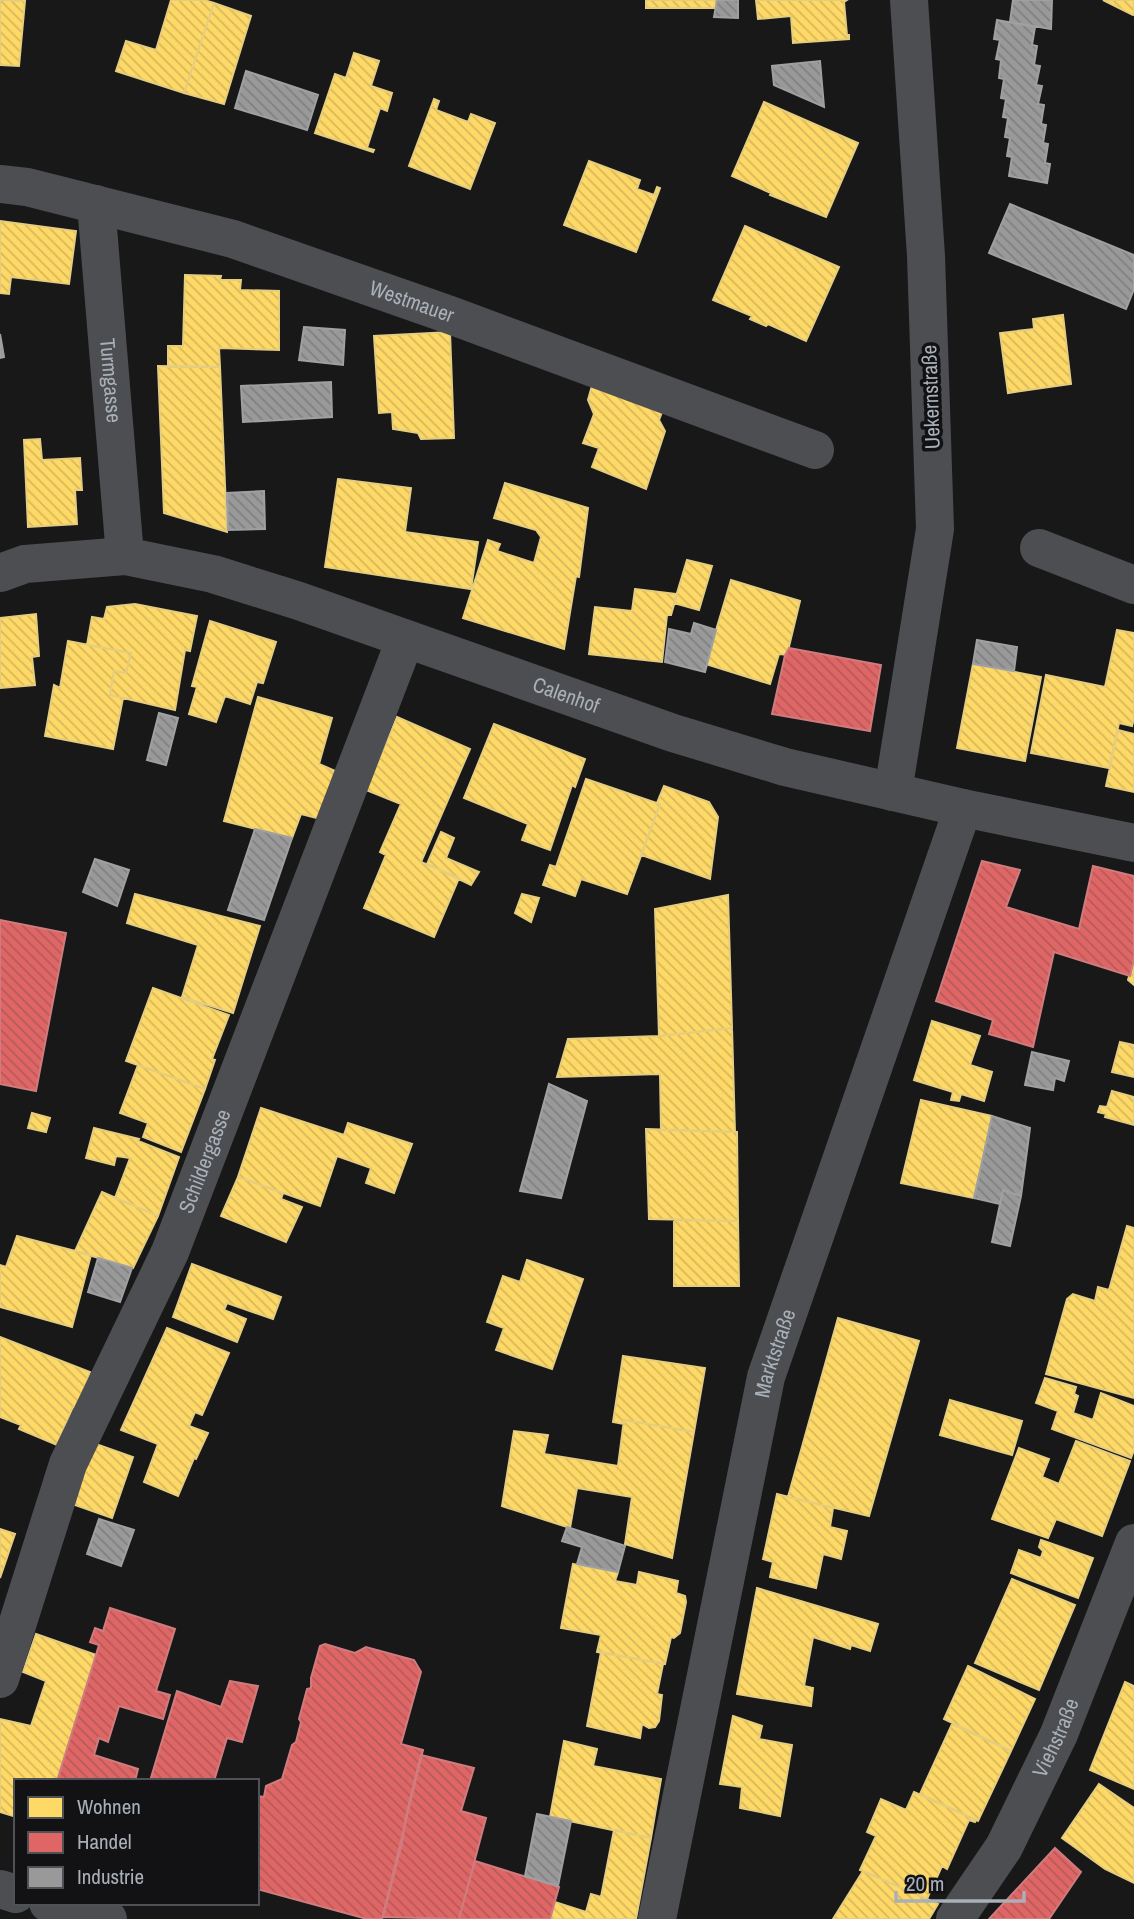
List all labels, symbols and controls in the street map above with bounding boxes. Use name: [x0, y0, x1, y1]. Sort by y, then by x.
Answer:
street label: Westmauer: [366, 273, 459, 329]
street label: Turmgasse: [93, 337, 129, 424]
street label: Uekernstraße: [914, 344, 947, 450]
street label: Calenhof: [529, 670, 604, 720]
street label: Schildergasse: [171, 1105, 238, 1217]
street label: Marktstraße: [747, 1305, 802, 1400]
street label: Viehstraße: [1025, 1694, 1086, 1782]
legend: [14, 1779, 259, 1905]
text: Wohnen: [77, 1792, 141, 1821]
text: Handel: [77, 1827, 132, 1856]
scale bar: [896, 1860, 1024, 1904]
text: Industrie: [77, 1862, 144, 1891]
text: 20 m: [906, 1869, 944, 1898]

